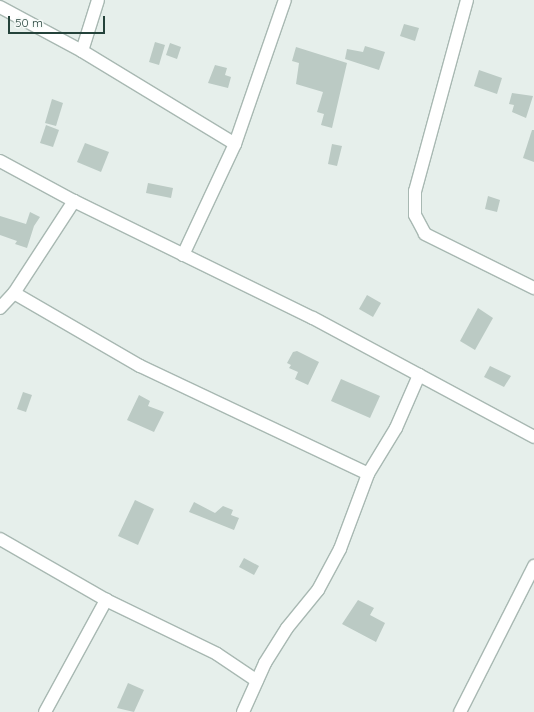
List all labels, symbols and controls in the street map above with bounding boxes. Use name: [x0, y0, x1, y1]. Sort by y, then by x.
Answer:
scale bar: [10, 8, 107, 34]
text: 50 m: [15, 15, 43, 30]

